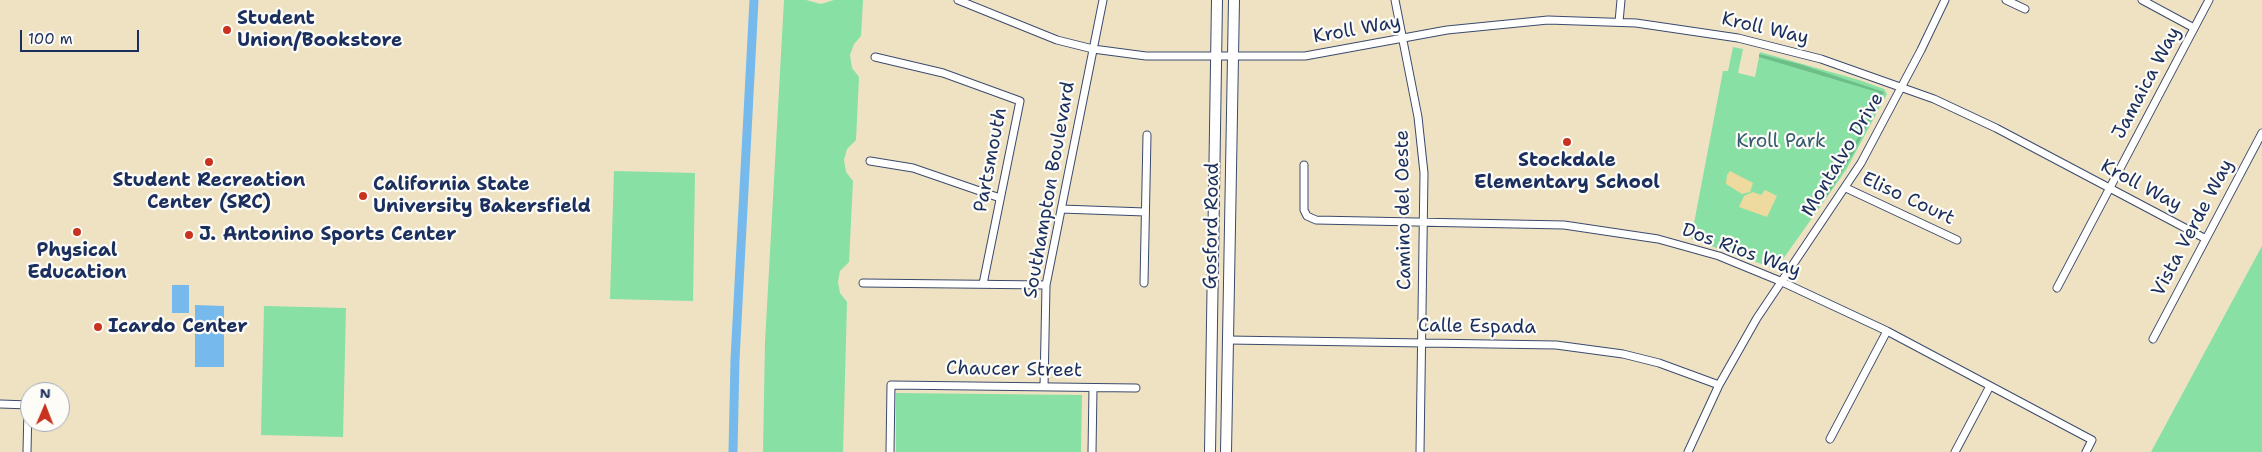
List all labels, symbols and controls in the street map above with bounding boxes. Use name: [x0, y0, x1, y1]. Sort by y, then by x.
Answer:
place label: Student Union/Bookstore: [237, 8, 402, 52]
street label: Kroll Way: [1719, 8, 1811, 50]
street label: Kroll Way: [1311, 11, 1403, 49]
scale bar: [22, 20, 141, 52]
street label: Jamaica Way: [2108, 23, 2186, 143]
marker: Student Union/Bookstore: [221, 24, 233, 36]
text: 100 m: [28, 29, 73, 49]
street label: Southampton Boulevard: [1020, 80, 1080, 300]
street label: Montalvo Drive: [1797, 89, 1889, 221]
street label: Partsmouth: [970, 106, 1012, 214]
street label: Camino del Oeste: [1391, 130, 1417, 290]
park label: Kroll Park: [1736, 131, 1826, 153]
marker: Stockdale Elementary School: [1561, 136, 1573, 148]
place label: Stockdale Elementary School: [1474, 150, 1660, 194]
street label: Kroll Way: [2096, 155, 2186, 217]
marker: Student Recreation Center (SRC): [203, 156, 215, 168]
street label: Vista Verde Way: [2147, 156, 2239, 300]
street label: Gosford Road: [1199, 162, 1225, 290]
street label: Eliso Court: [1858, 168, 1958, 230]
place label: Student Recreation Center (SRC): [113, 170, 305, 214]
place label: California State University Bakersfield: [373, 174, 591, 218]
marker: California State University Bakersfield: [357, 190, 369, 202]
street label: Dos Rios Way: [1678, 219, 1804, 283]
place label: J. Antonino Sports Center: [199, 224, 456, 246]
marker: Physical Education: [71, 226, 83, 238]
marker: J. Antonino Sports Center: [183, 229, 195, 241]
place label: Physical Education: [27, 240, 127, 284]
street label: Calle Espada: [1418, 315, 1536, 339]
place label: Icardo Center: [108, 316, 248, 338]
marker: Icardo Center: [92, 321, 104, 333]
street label: Chaucer Street: [946, 357, 1082, 383]
north arrow: [20, 382, 70, 432]
text: N: [40, 384, 51, 402]

